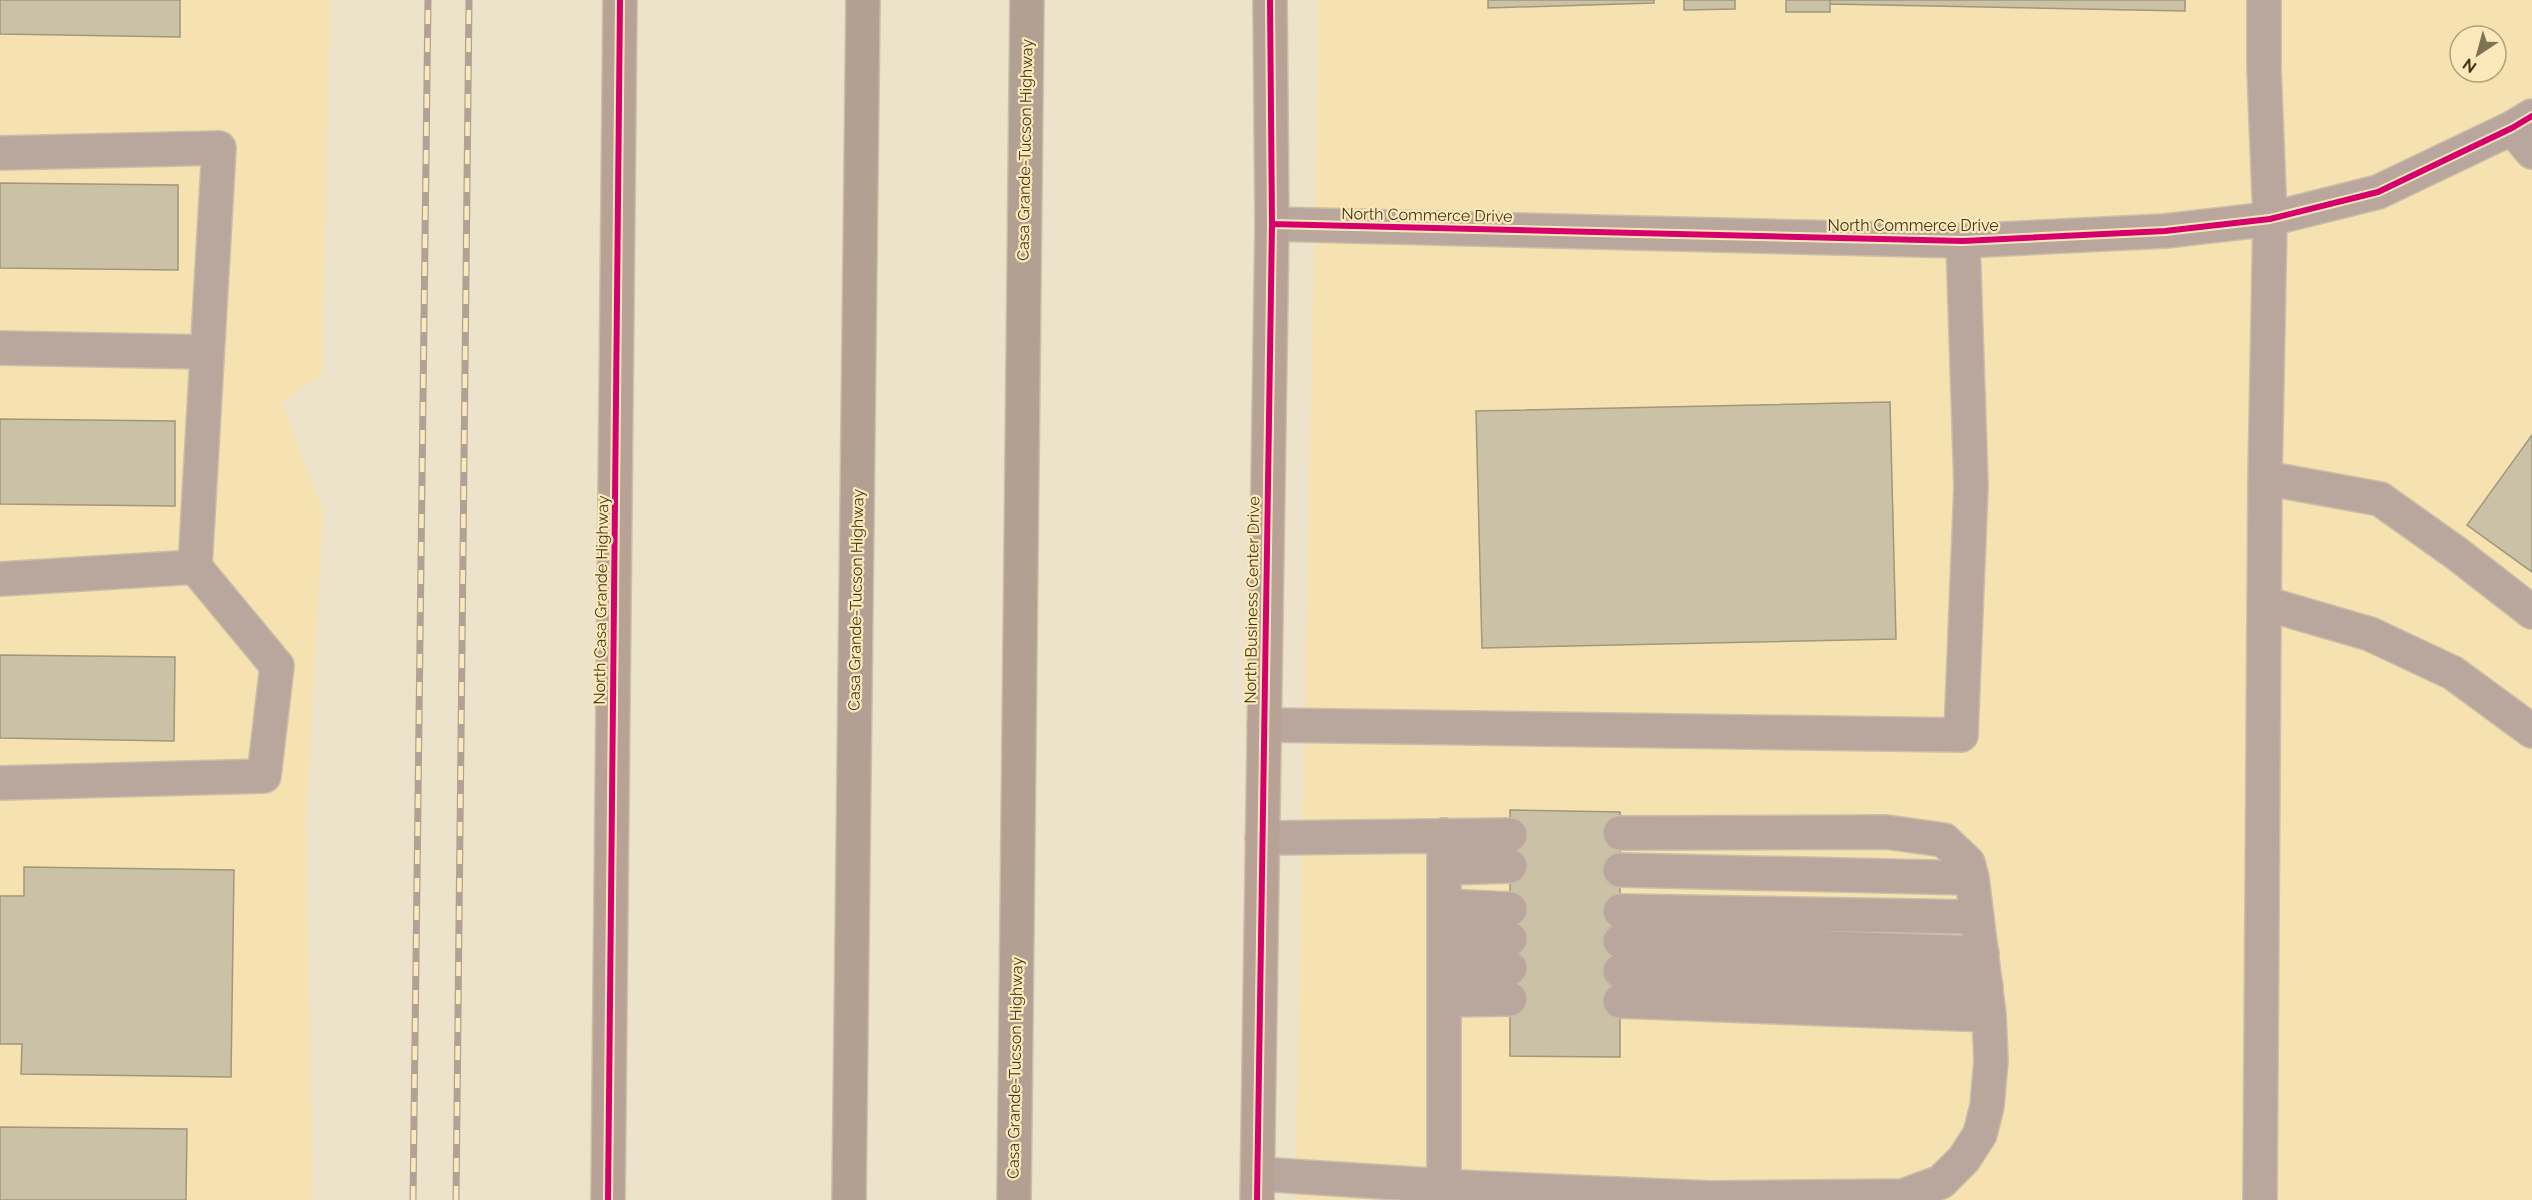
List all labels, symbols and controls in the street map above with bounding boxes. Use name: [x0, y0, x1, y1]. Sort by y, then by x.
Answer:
north arrow: [2448, 24, 2508, 84]
street label: Casa Grande-Tucson Highway: [1014, 39, 1036, 261]
text: N: [2459, 54, 2480, 77]
street label: North Commerce Drive: [1341, 204, 1513, 226]
street label: North Commerce Drive: [1827, 216, 1999, 235]
street label: Casa Grande-Tucson Highway: [845, 489, 867, 711]
street label: North Casa Grande Highway: [590, 495, 612, 705]
street label: North Business Center Drive: [1241, 496, 1263, 704]
street label: Casa Grande-Tucson Highway: [1004, 957, 1026, 1179]

